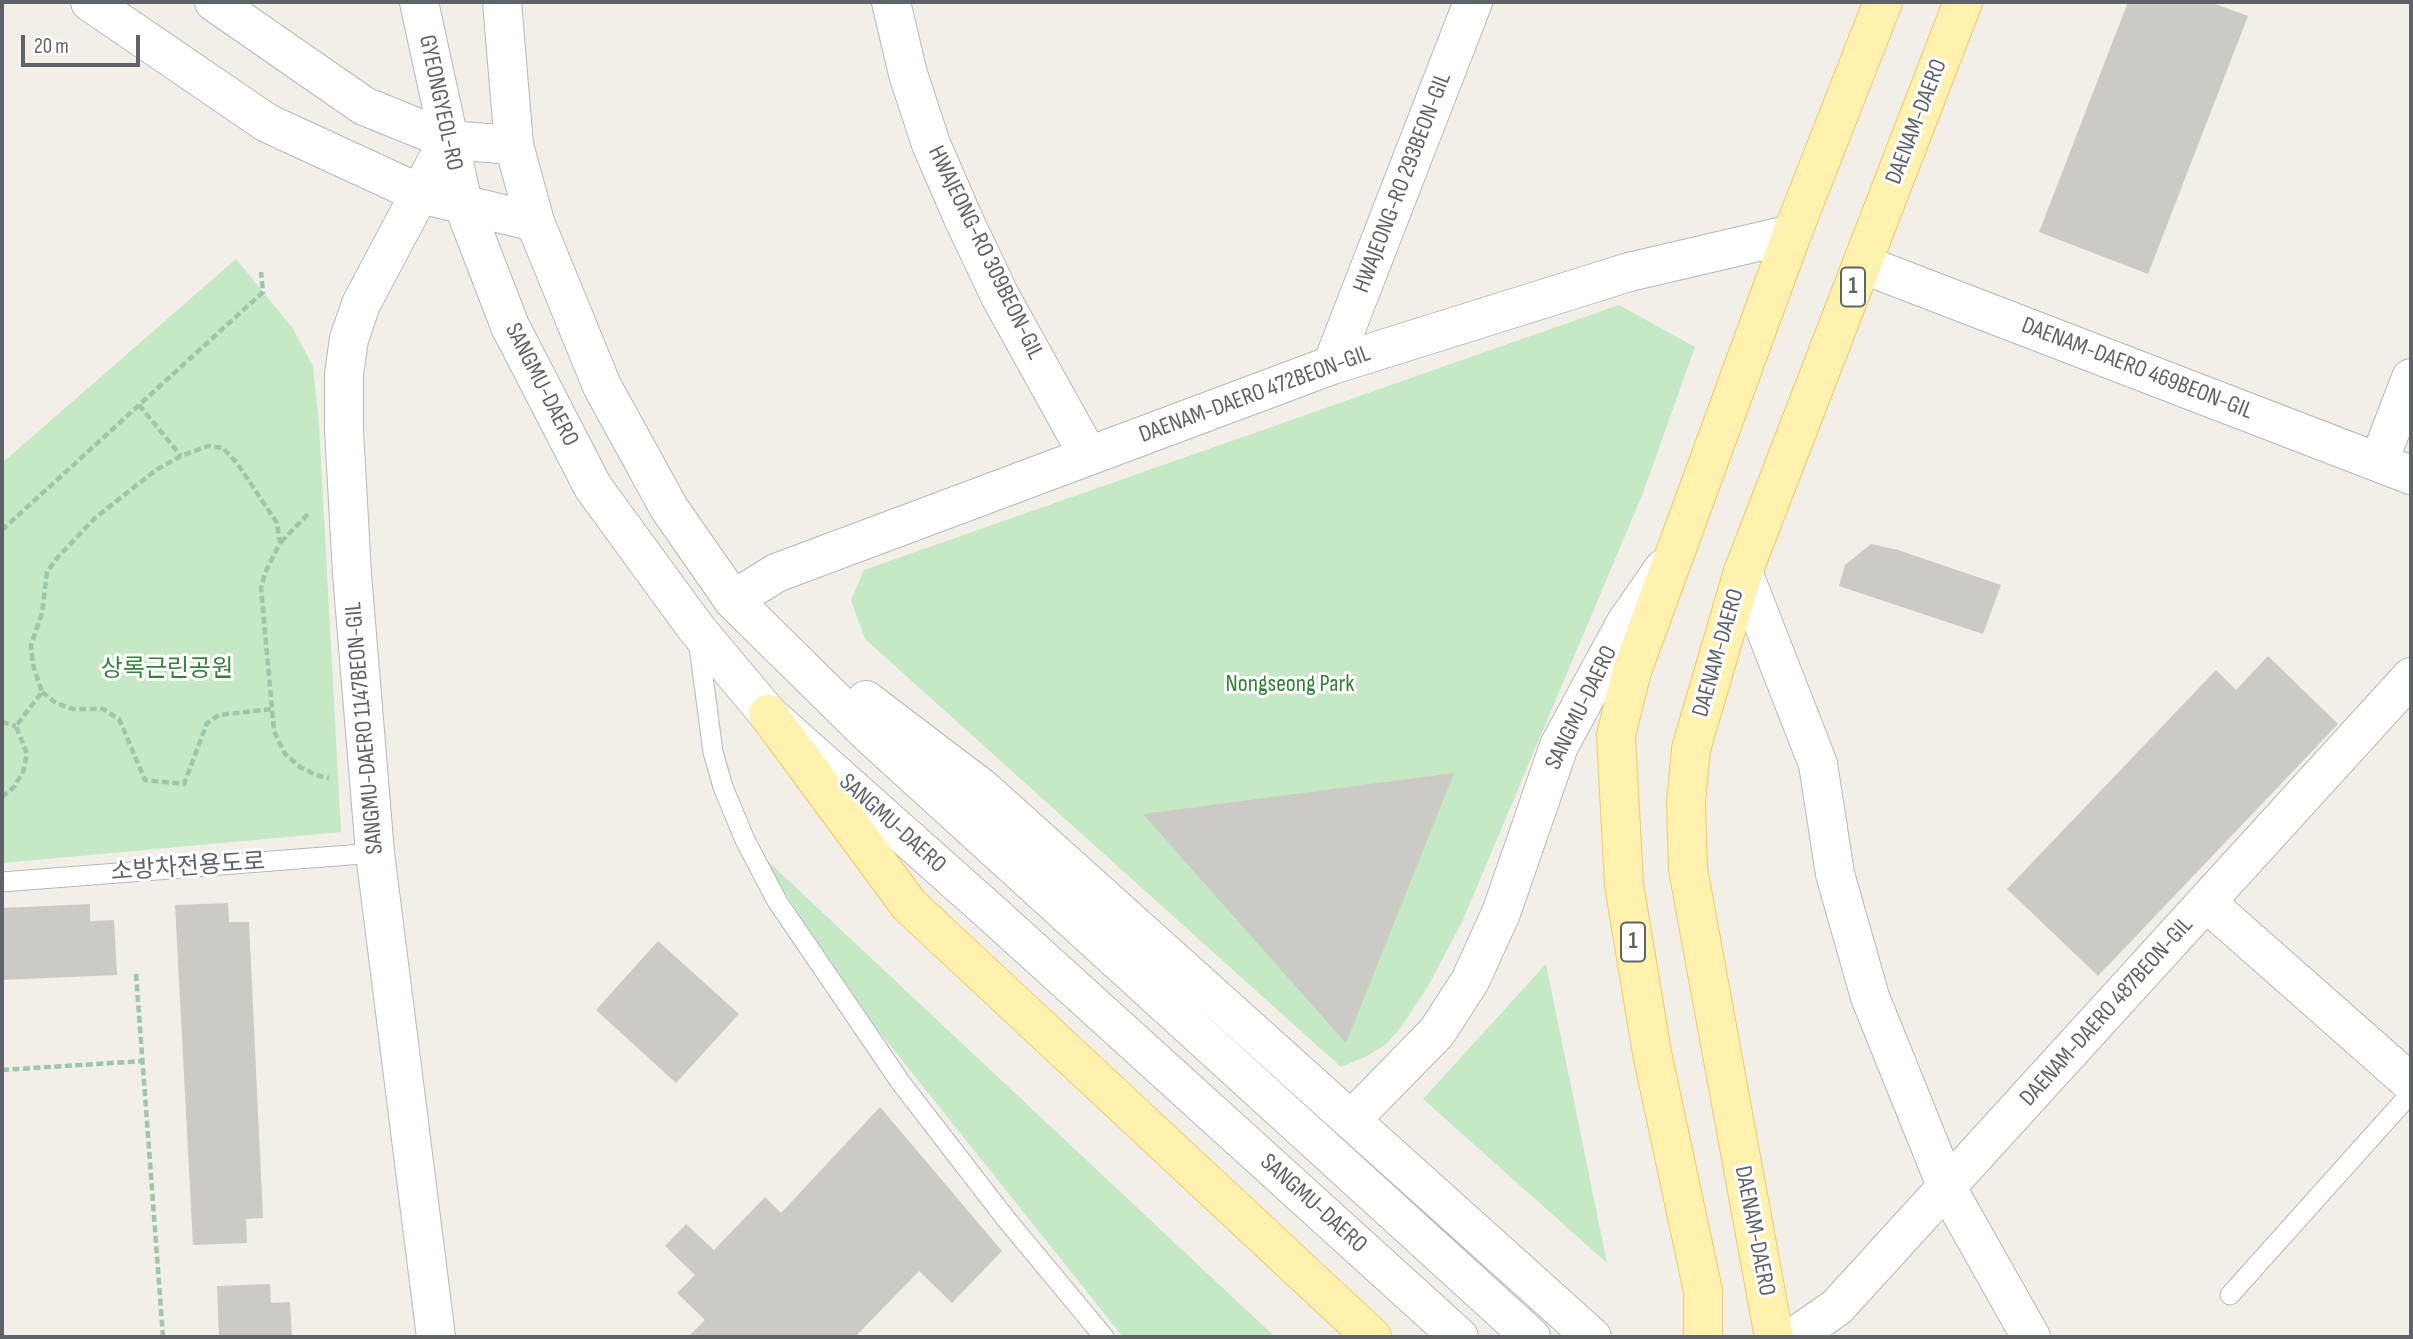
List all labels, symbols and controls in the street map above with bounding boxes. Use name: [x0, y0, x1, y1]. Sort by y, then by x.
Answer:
scale bar: [24, 21, 144, 65]
street label: GYEONGYEOL-RO: [412, 33, 468, 173]
text: 20 m: [34, 34, 69, 59]
street label: DAENAM-DAERO: [1880, 55, 1954, 189]
street label: HWAJEONG-RO 293BEON-GIL: [1348, 69, 1458, 297]
street label: HWAJEONG-RO 309BEON-GIL: [921, 141, 1049, 365]
road number: 1: [1841, 268, 1865, 306]
street label: DAENAM-DAERO 469BEON-GIL: [2017, 312, 2257, 426]
street label: SANGMU-DAERO: [498, 319, 584, 451]
street label: DAENAM-DAERO 472BEON-GIL: [1136, 340, 1374, 450]
street label: DAENAM-DAERO: [1687, 586, 1751, 720]
street label: SANGMU-DAERO 1147BEON-GIL: [340, 601, 390, 855]
street label: SANGMU-DAERO: [1540, 641, 1624, 775]
park label: 상록근린공원: [101, 656, 233, 684]
park label: Nongseong Park: [1225, 671, 1355, 699]
street label: SANGMU-DAERO: [833, 768, 951, 880]
street label: 소방차전용도로: [110, 848, 266, 888]
street label: DAENAM-DAERO 487BEON-GIL: [2014, 911, 2200, 1113]
road number: 1: [1621, 923, 1645, 962]
street label: SANGMU-DAERO: [1254, 1148, 1372, 1260]
street label: DAENAM-DAERO: [1727, 1164, 1781, 1298]

